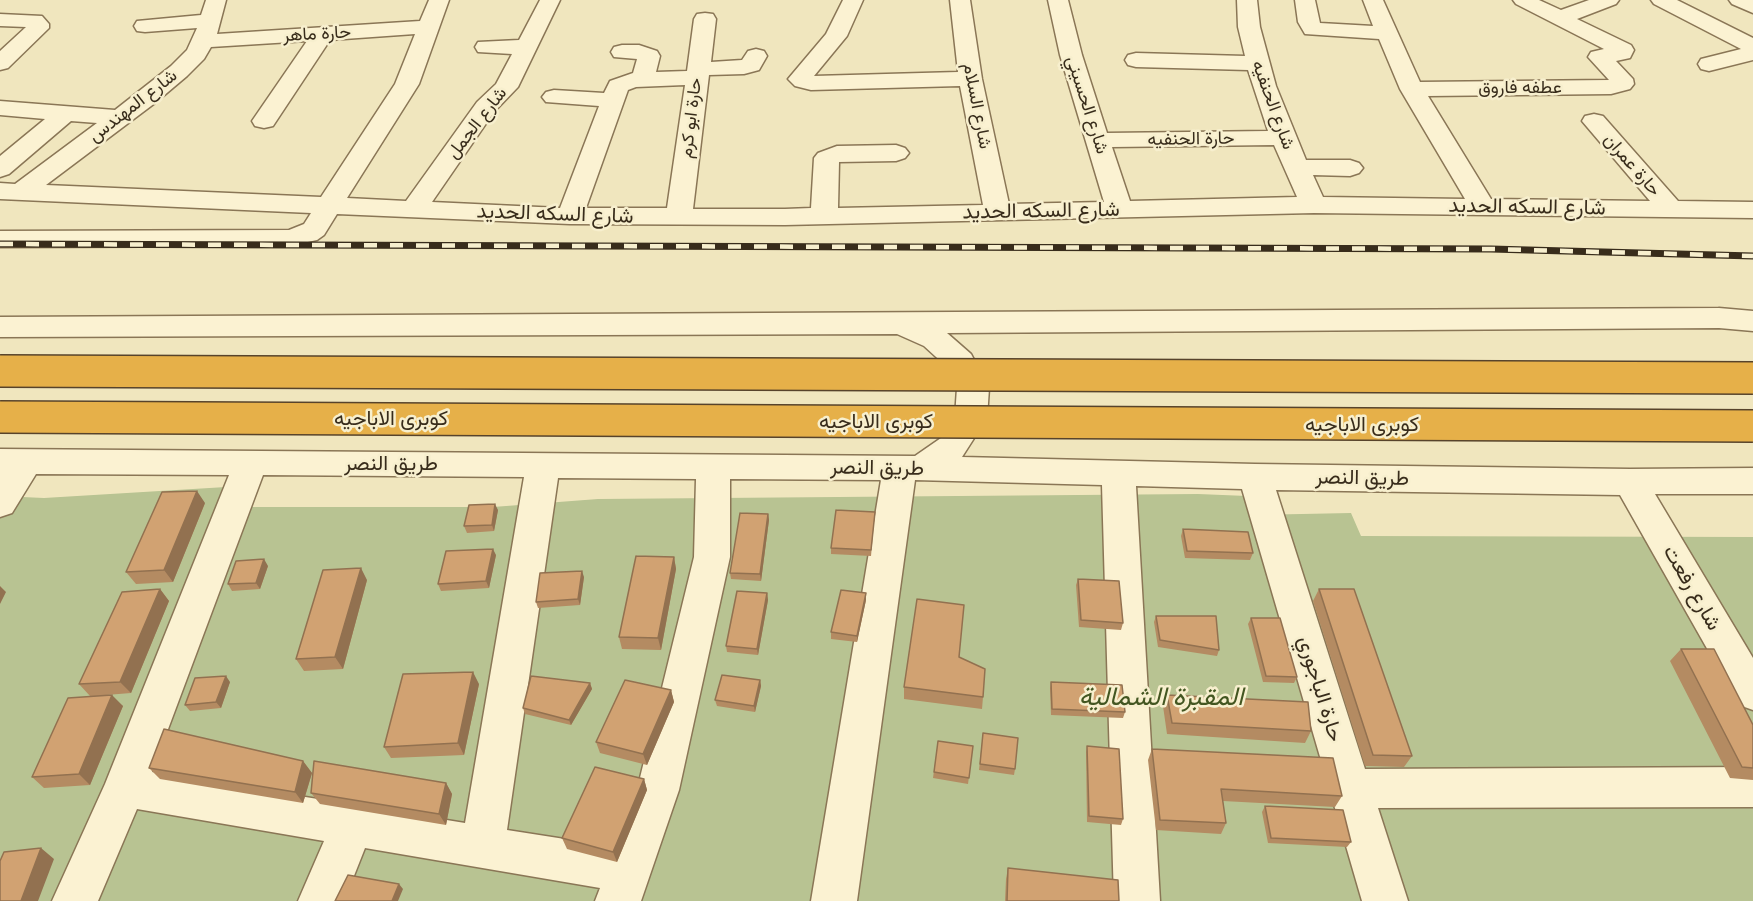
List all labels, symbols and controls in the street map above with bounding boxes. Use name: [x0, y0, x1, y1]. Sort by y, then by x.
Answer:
street label: حارة ماهر: [282, 21, 352, 47]
street label: شارع الحسيني: [1061, 53, 1113, 157]
street label: شارع الحنفيه: [1247, 57, 1299, 153]
street label: شارع السلام: [958, 61, 996, 151]
street label: شارع المهندس: [84, 65, 182, 147]
street label: حارة ابو كرم: [675, 77, 707, 159]
street label: عطفه فاروق: [1478, 77, 1562, 99]
street label: شارع الجمل: [442, 83, 512, 163]
street label: حارة الحنفيه: [1147, 127, 1235, 151]
street label: حارة عمران: [1599, 129, 1665, 201]
street label: شارع السكه الحديد: [1448, 193, 1606, 221]
street label: شارع السكه الحديد: [962, 197, 1120, 225]
street label: شارع السكه الحديد: [476, 199, 634, 229]
street label: كوبرى الاباجيه: [334, 406, 448, 432]
street label: كوبرى الاباجيه: [819, 409, 933, 435]
street label: كوبرى الاباجيه: [1305, 412, 1419, 438]
street label: طريق النصر: [344, 451, 438, 477]
street label: طريق النصر: [830, 455, 924, 481]
street label: طريق النصر: [1315, 465, 1409, 491]
street label: شارع رفعت: [1657, 541, 1727, 635]
street label: حارة الباجوري: [1292, 633, 1348, 745]
park label: المقبرة الشمالية: [1079, 681, 1243, 713]

